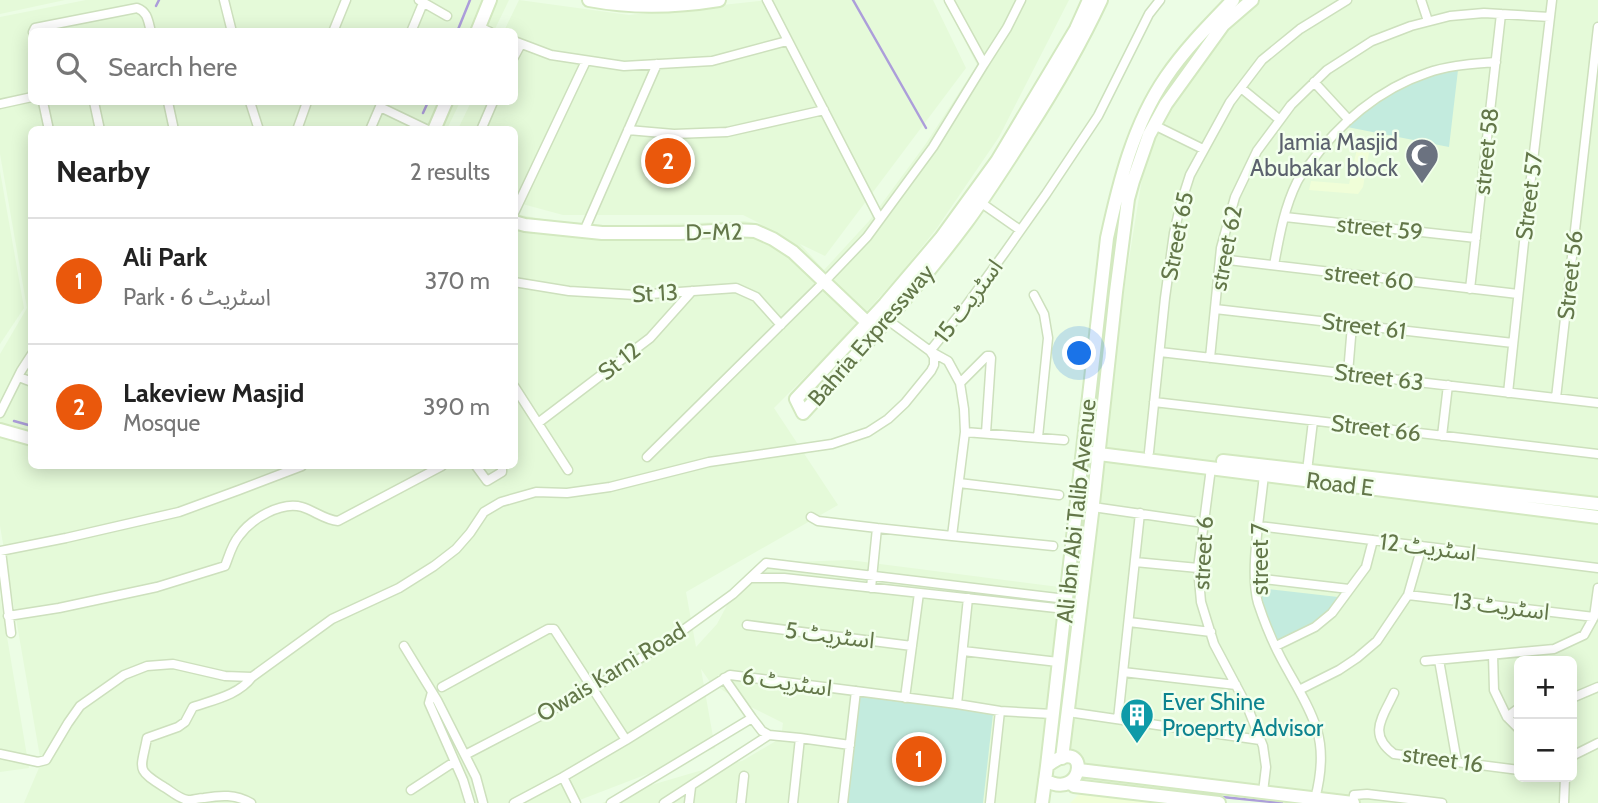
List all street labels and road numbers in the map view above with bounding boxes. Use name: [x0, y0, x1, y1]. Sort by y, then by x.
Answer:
street label: street 58: [1468, 106, 1504, 196]
street label: Street 57: [1510, 150, 1548, 242]
street label: Street 65: [1155, 189, 1199, 283]
street label: street 62: [1204, 203, 1248, 293]
street label: street 59: [1336, 210, 1424, 246]
street label: D-M2: [685, 218, 743, 246]
street label: Street 56: [1551, 229, 1589, 321]
street label: اسٹریٹ 15: [927, 254, 1009, 348]
street label: Bahria Expressway: [802, 258, 940, 412]
street label: street 60: [1323, 258, 1415, 296]
street label: St 13: [631, 278, 679, 308]
street label: Street 61: [1320, 307, 1408, 345]
street label: St 12: [592, 336, 646, 386]
street label: Street 63: [1333, 358, 1425, 396]
street label: Ali ibn Abi Talib Avenue: [1050, 397, 1102, 624]
street label: Street 66: [1329, 409, 1423, 447]
street label: Road E: [1305, 466, 1375, 502]
street label: street 6: [1187, 515, 1219, 591]
street label: street 7: [1246, 522, 1274, 595]
street label: اسٹریٹ 12: [1378, 527, 1478, 567]
street label: اسٹریٹ 13: [1451, 586, 1551, 626]
street label: Owais Karni Road: [531, 616, 691, 728]
street label: اسٹریٹ 5: [784, 616, 876, 654]
street label: اسٹریٹ 6: [740, 662, 834, 702]
street label: street 16: [1401, 739, 1485, 779]

